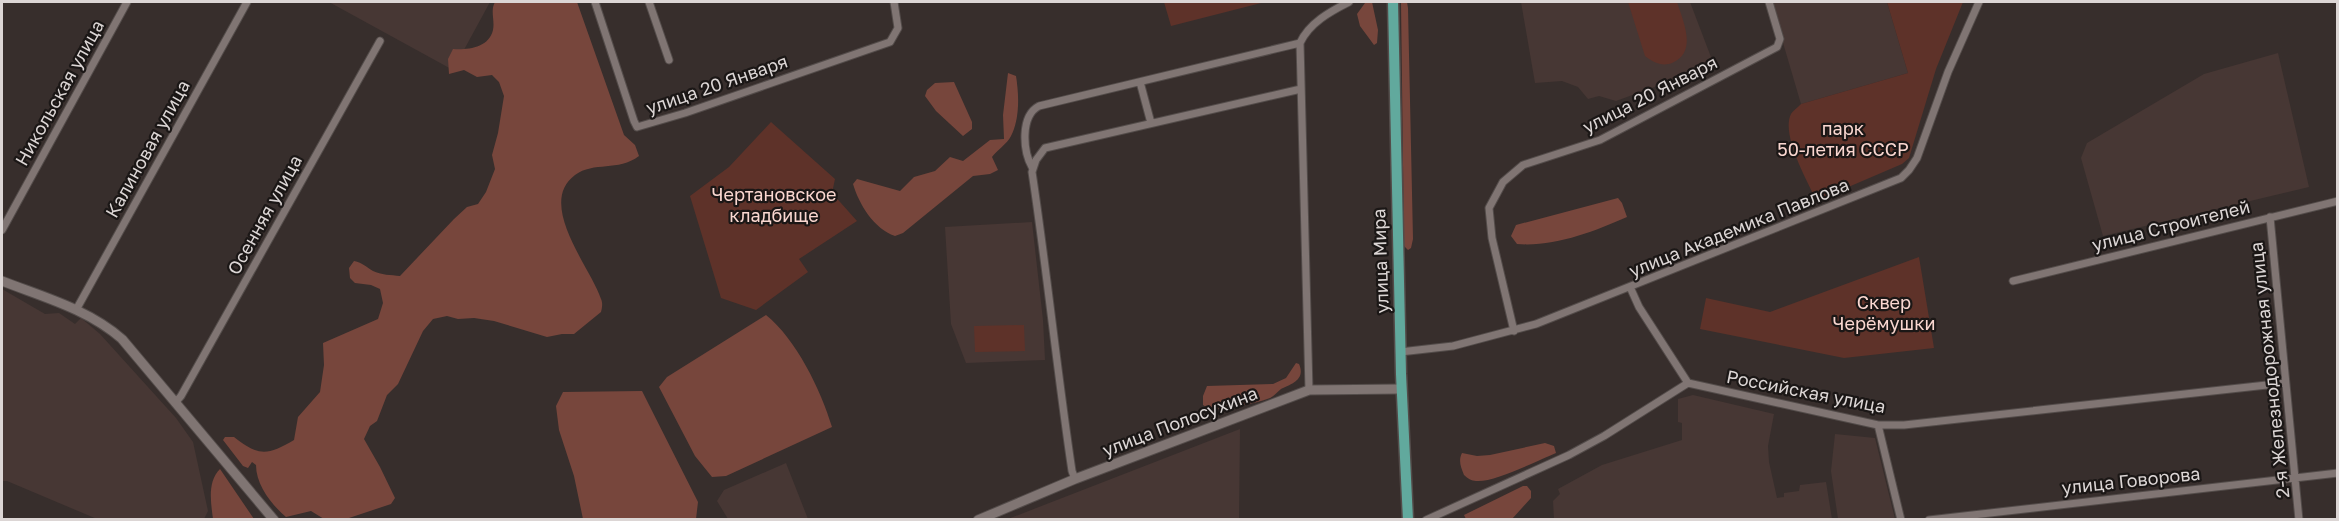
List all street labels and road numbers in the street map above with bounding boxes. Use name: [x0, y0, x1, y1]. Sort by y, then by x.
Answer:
street label: Никольская улица: [10, 16, 108, 169]
street label: улица 20 Января: [643, 50, 790, 119]
street label: улица 20 Января: [1578, 51, 1721, 138]
street label: Калиновая улица: [100, 76, 194, 221]
street label: Осенняя улица: [222, 151, 306, 278]
street label: улица Академика Павлова: [1625, 173, 1852, 281]
street label: улица Строителей: [2090, 195, 2252, 255]
street label: улица Мира: [1367, 208, 1393, 314]
street label: 2-я Железнодорожная улица: [2245, 241, 2293, 499]
street label: Российская улица: [1725, 365, 1888, 417]
street label: улица Полосухина: [1099, 381, 1260, 461]
street label: улица Говорова: [2060, 462, 2201, 498]

